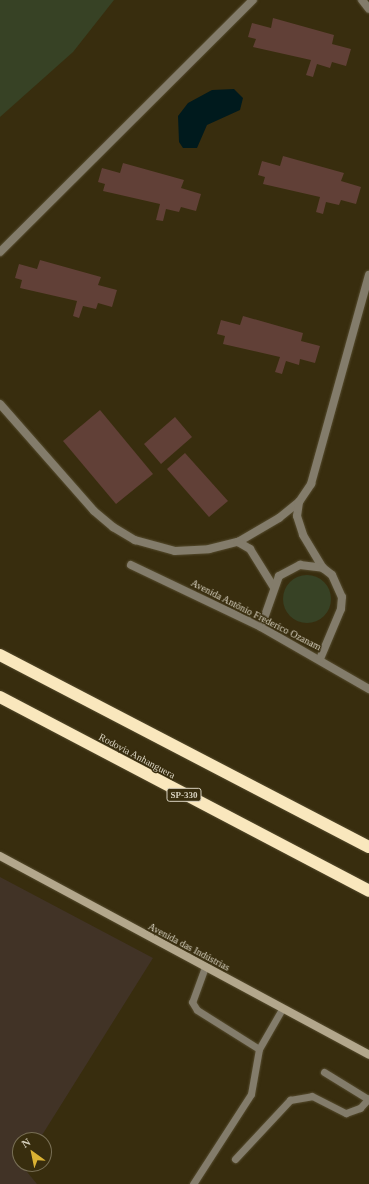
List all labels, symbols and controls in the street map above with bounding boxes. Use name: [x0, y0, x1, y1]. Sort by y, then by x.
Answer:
street label: Avenida Antônio Frederico Ozanam: [189, 577, 323, 653]
street label: Rodovia Anhanguera: [97, 731, 177, 781]
road number: SP-330: [166, 788, 202, 802]
street label: Avenida das Indústrias: [146, 920, 232, 974]
north arrow: [12, 1132, 52, 1172]
text: N: [19, 1136, 33, 1150]

